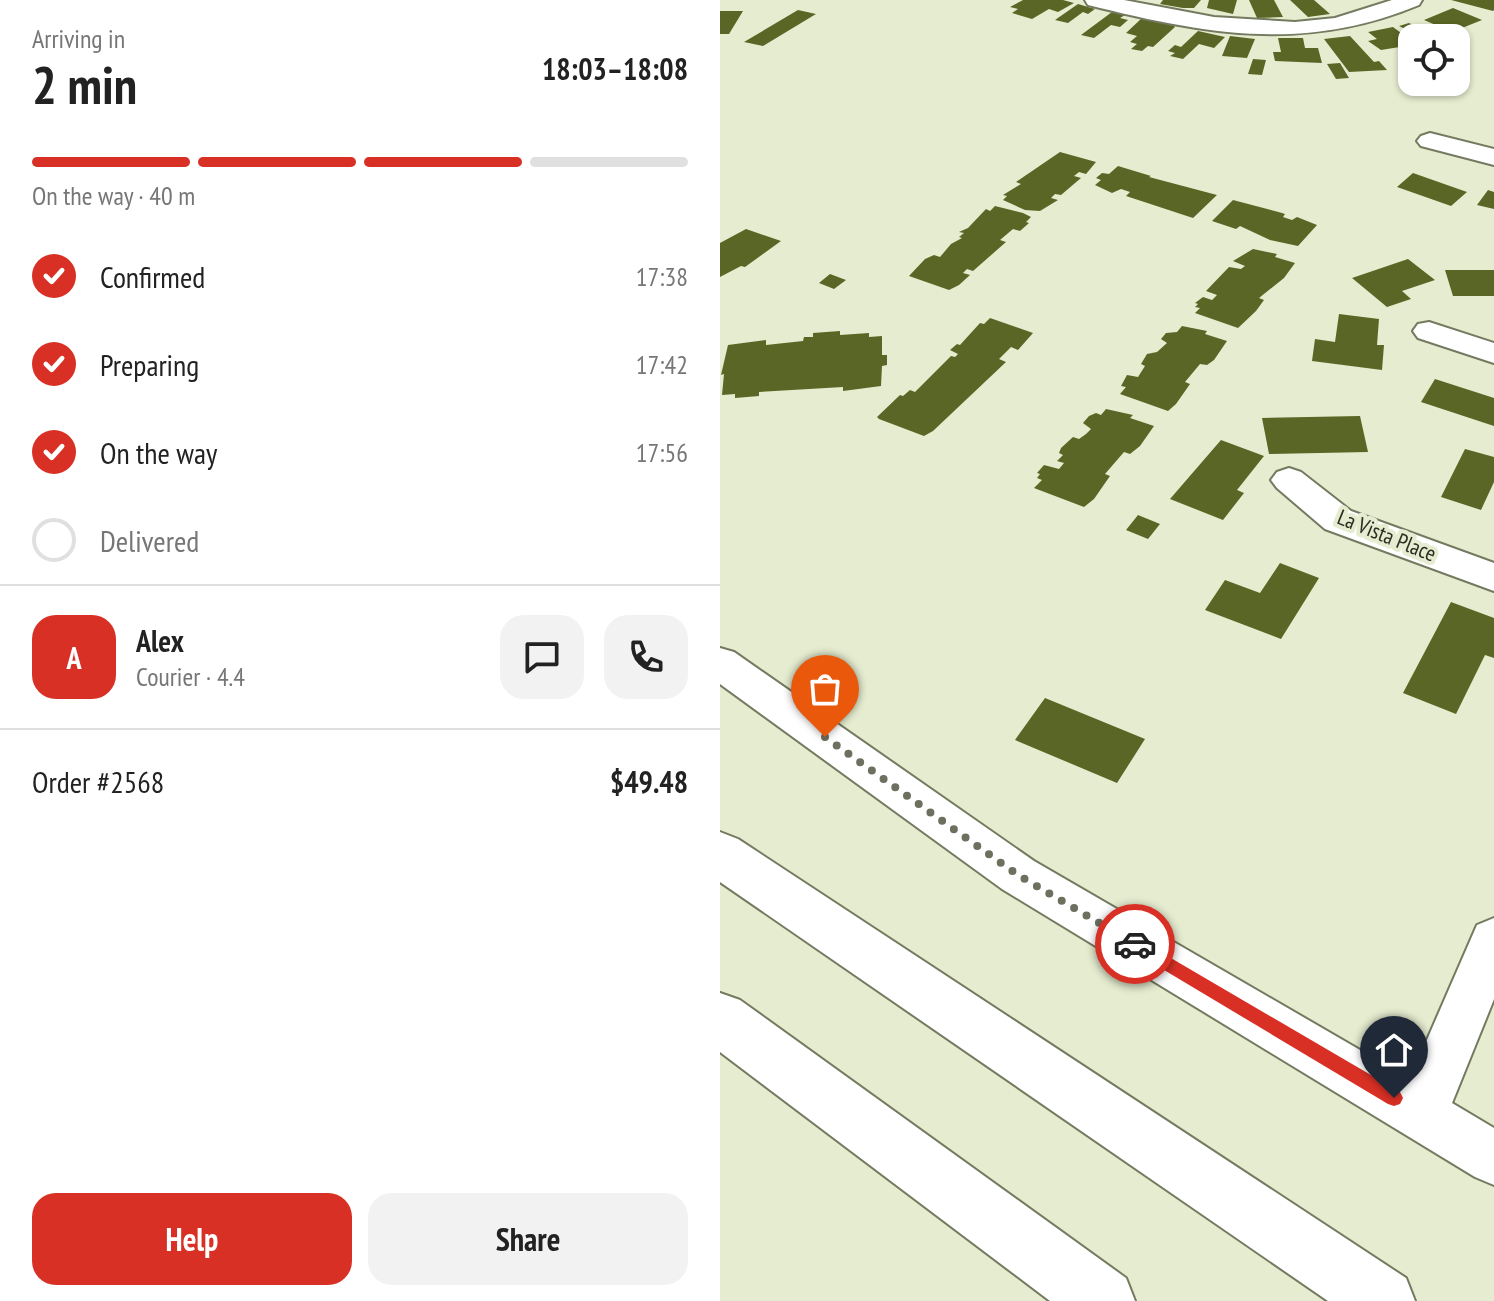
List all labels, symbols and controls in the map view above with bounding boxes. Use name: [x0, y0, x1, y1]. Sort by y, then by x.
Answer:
text: Arriving in: [32, 22, 125, 55]
map controls: [1398, 24, 1470, 96]
button: locate: [1398, 24, 1470, 96]
text: 18:03–18:08: [542, 49, 688, 88]
text: 2 min: [32, 51, 137, 118]
text: On the way · 40 m: [32, 179, 195, 212]
icon: check: [32, 254, 76, 298]
text: Confirmed: [100, 257, 205, 296]
text: 17:38: [636, 260, 688, 293]
icon: check: [32, 342, 76, 386]
text: Preparing: [100, 345, 199, 384]
text: 17:42: [636, 348, 688, 381]
icon: check: [32, 430, 76, 474]
text: On the way: [100, 433, 217, 472]
text: 17:56: [636, 436, 688, 469]
street label: La Vista Place: [1334, 503, 1440, 567]
text: Delivered: [100, 521, 199, 560]
button: chat: [500, 615, 584, 699]
button: phone: [604, 615, 688, 699]
text: Alex: [136, 621, 184, 660]
text: A: [66, 638, 82, 677]
pin: [791, 655, 859, 737]
text: Courier · 4.4: [136, 660, 245, 693]
icon: bag: [803, 667, 847, 711]
text: Order #2568: [32, 762, 164, 801]
text: $49.48: [610, 762, 688, 801]
courier: [1095, 904, 1175, 984]
icon: car: [1113, 922, 1157, 966]
pin: [1360, 1016, 1428, 1098]
icon: home: [1372, 1028, 1416, 1072]
button: Help: [32, 1193, 352, 1285]
button: Share: [368, 1193, 688, 1285]

